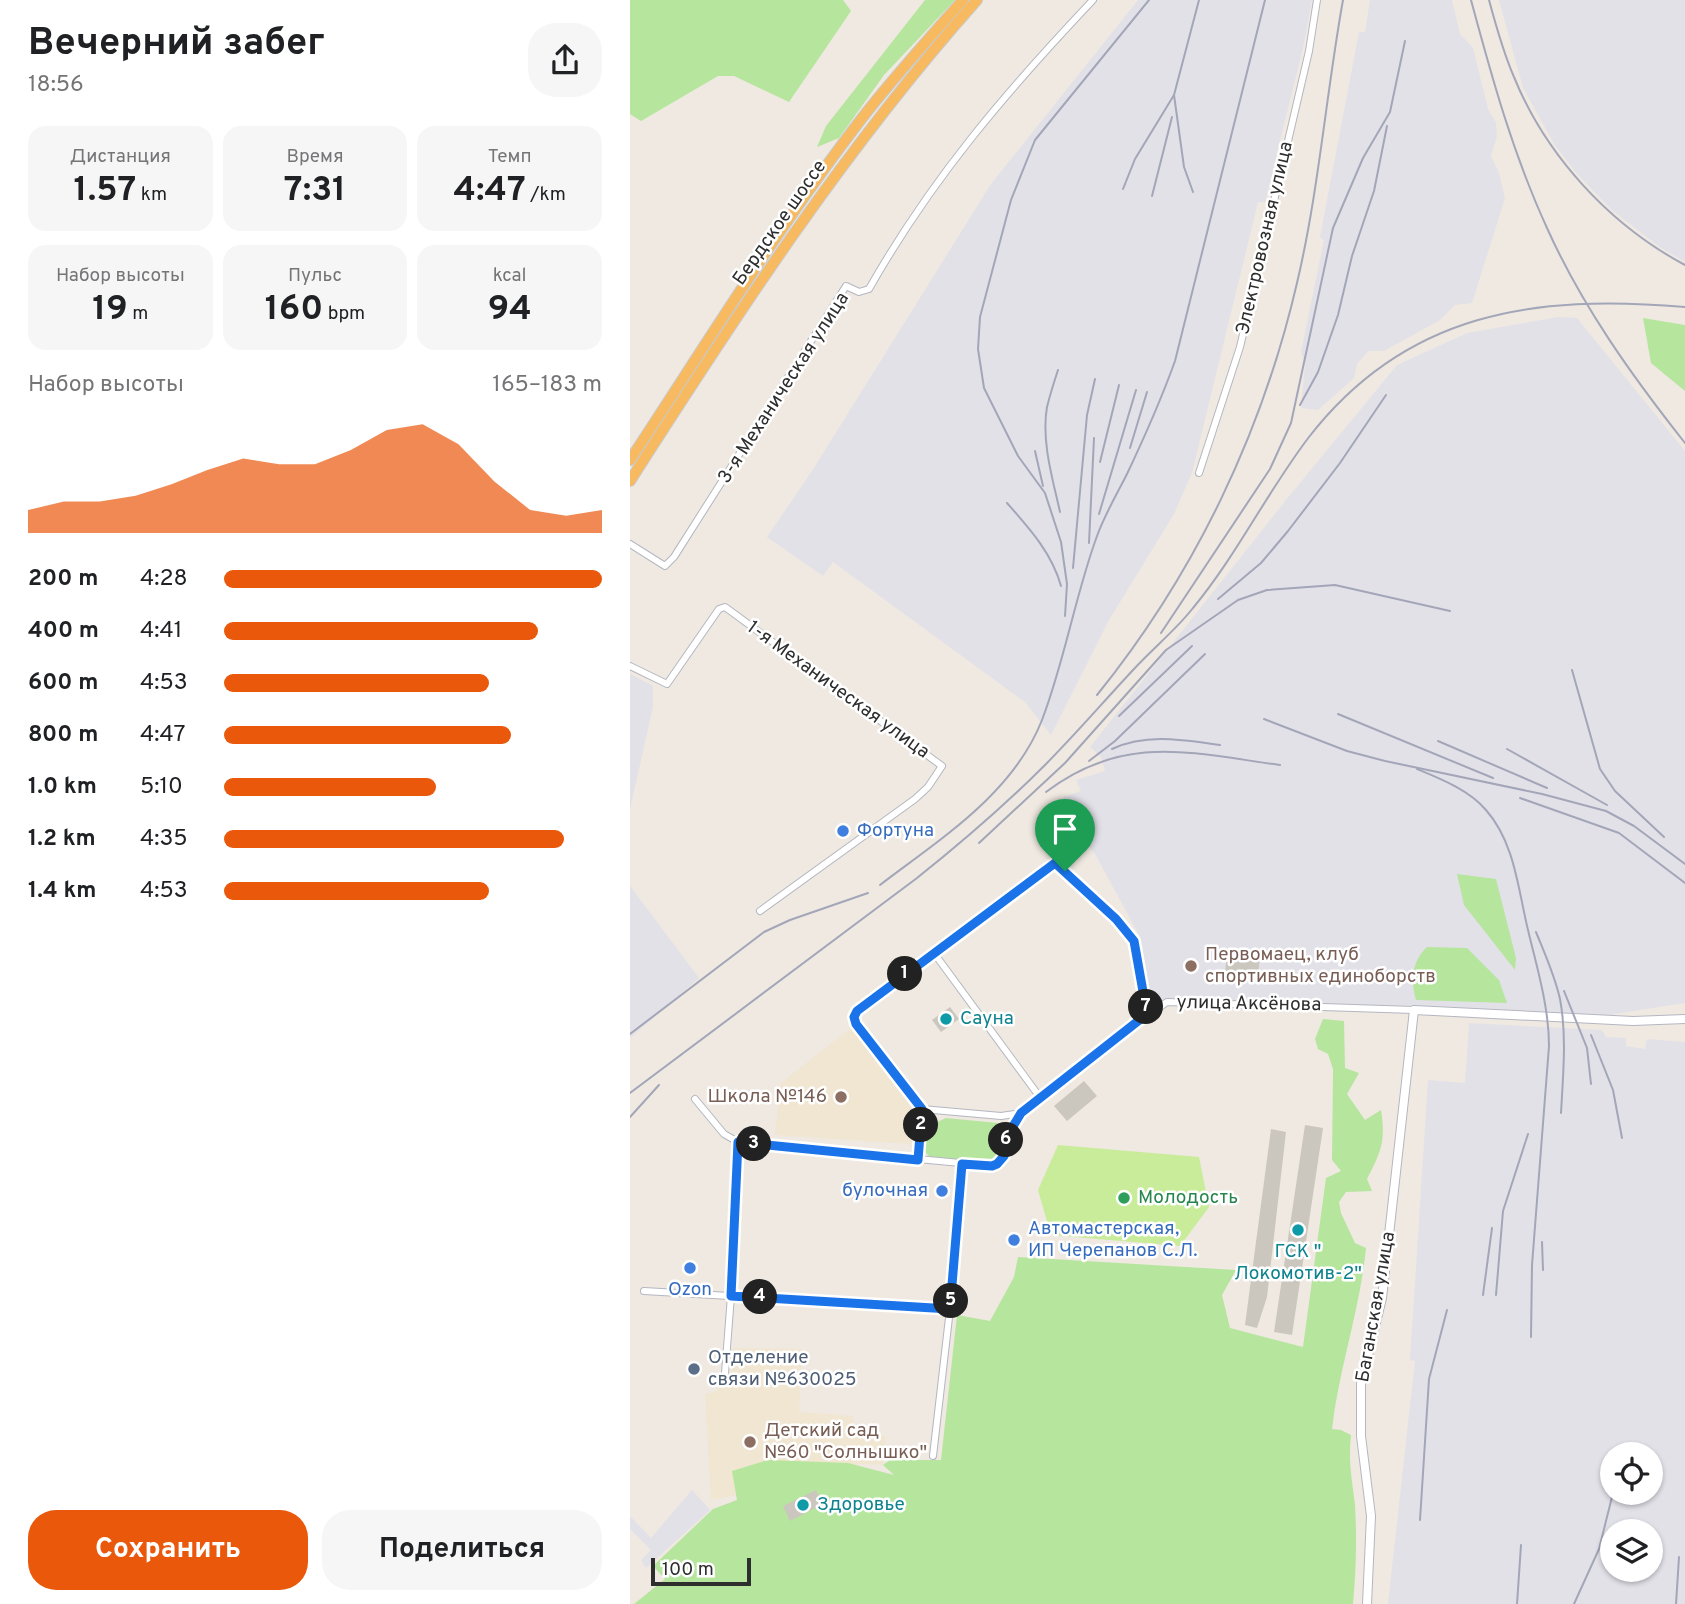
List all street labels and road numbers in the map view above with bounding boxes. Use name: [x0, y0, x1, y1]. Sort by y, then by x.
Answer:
street label: Электровозная улица: [1231, 139, 1299, 337]
street label: Бердское шоссе: [728, 156, 832, 290]
street label: 3-я Механическая улица: [713, 288, 855, 488]
street label: 1-я Механическая улица: [742, 616, 934, 764]
street label: улица Аксёнова: [1176, 991, 1322, 1017]
street label: Баганская улица: [1351, 1230, 1401, 1384]

